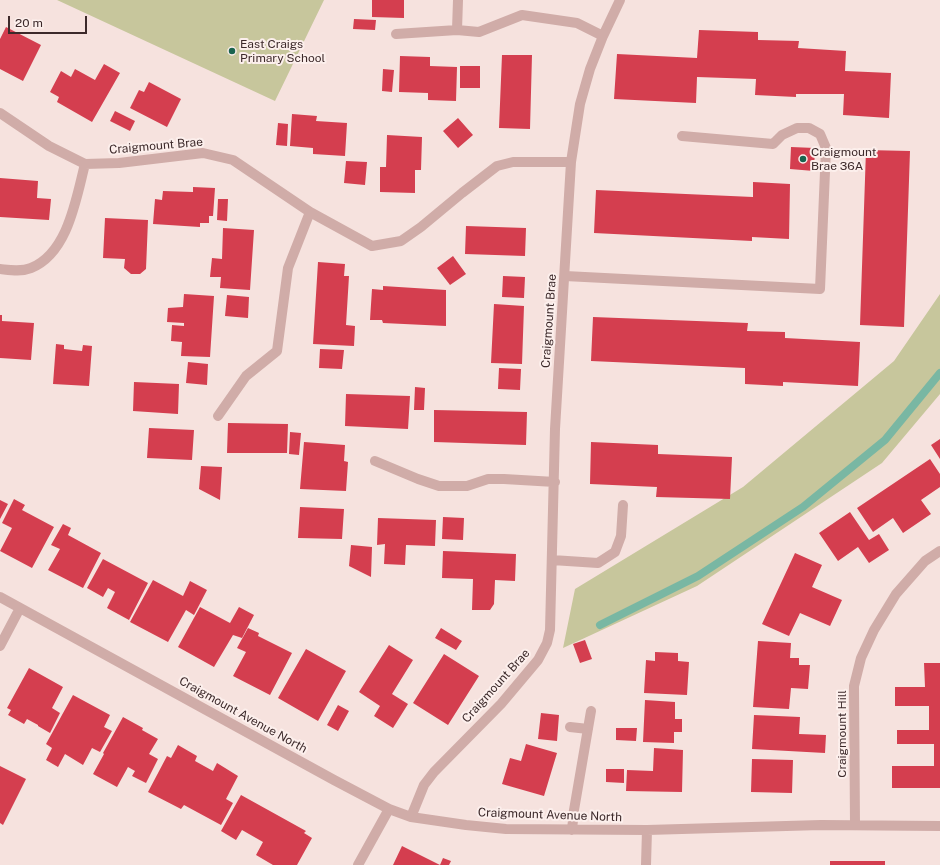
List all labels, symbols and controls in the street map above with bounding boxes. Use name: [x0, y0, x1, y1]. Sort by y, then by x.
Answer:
scale bar: [10, 8, 89, 34]
text: 20 m: [15, 16, 43, 30]
place label: East Craigs Primary School: [240, 37, 325, 65]
marker: East Craigs Primary School: [227, 46, 237, 56]
street label: Craigmount Brae: [108, 135, 204, 157]
place label: Craigmount Brae 36A: [811, 145, 876, 173]
marker: Craigmount Brae 36A: [798, 154, 808, 164]
street label: Craigmount Brae: [539, 274, 559, 368]
street label: Craigmount Brae: [459, 646, 533, 726]
street label: Craigmount Avenue North: [176, 674, 310, 756]
street label: Craigmount Hill: [835, 690, 849, 778]
street label: Craigmount Avenue North: [478, 805, 622, 825]

